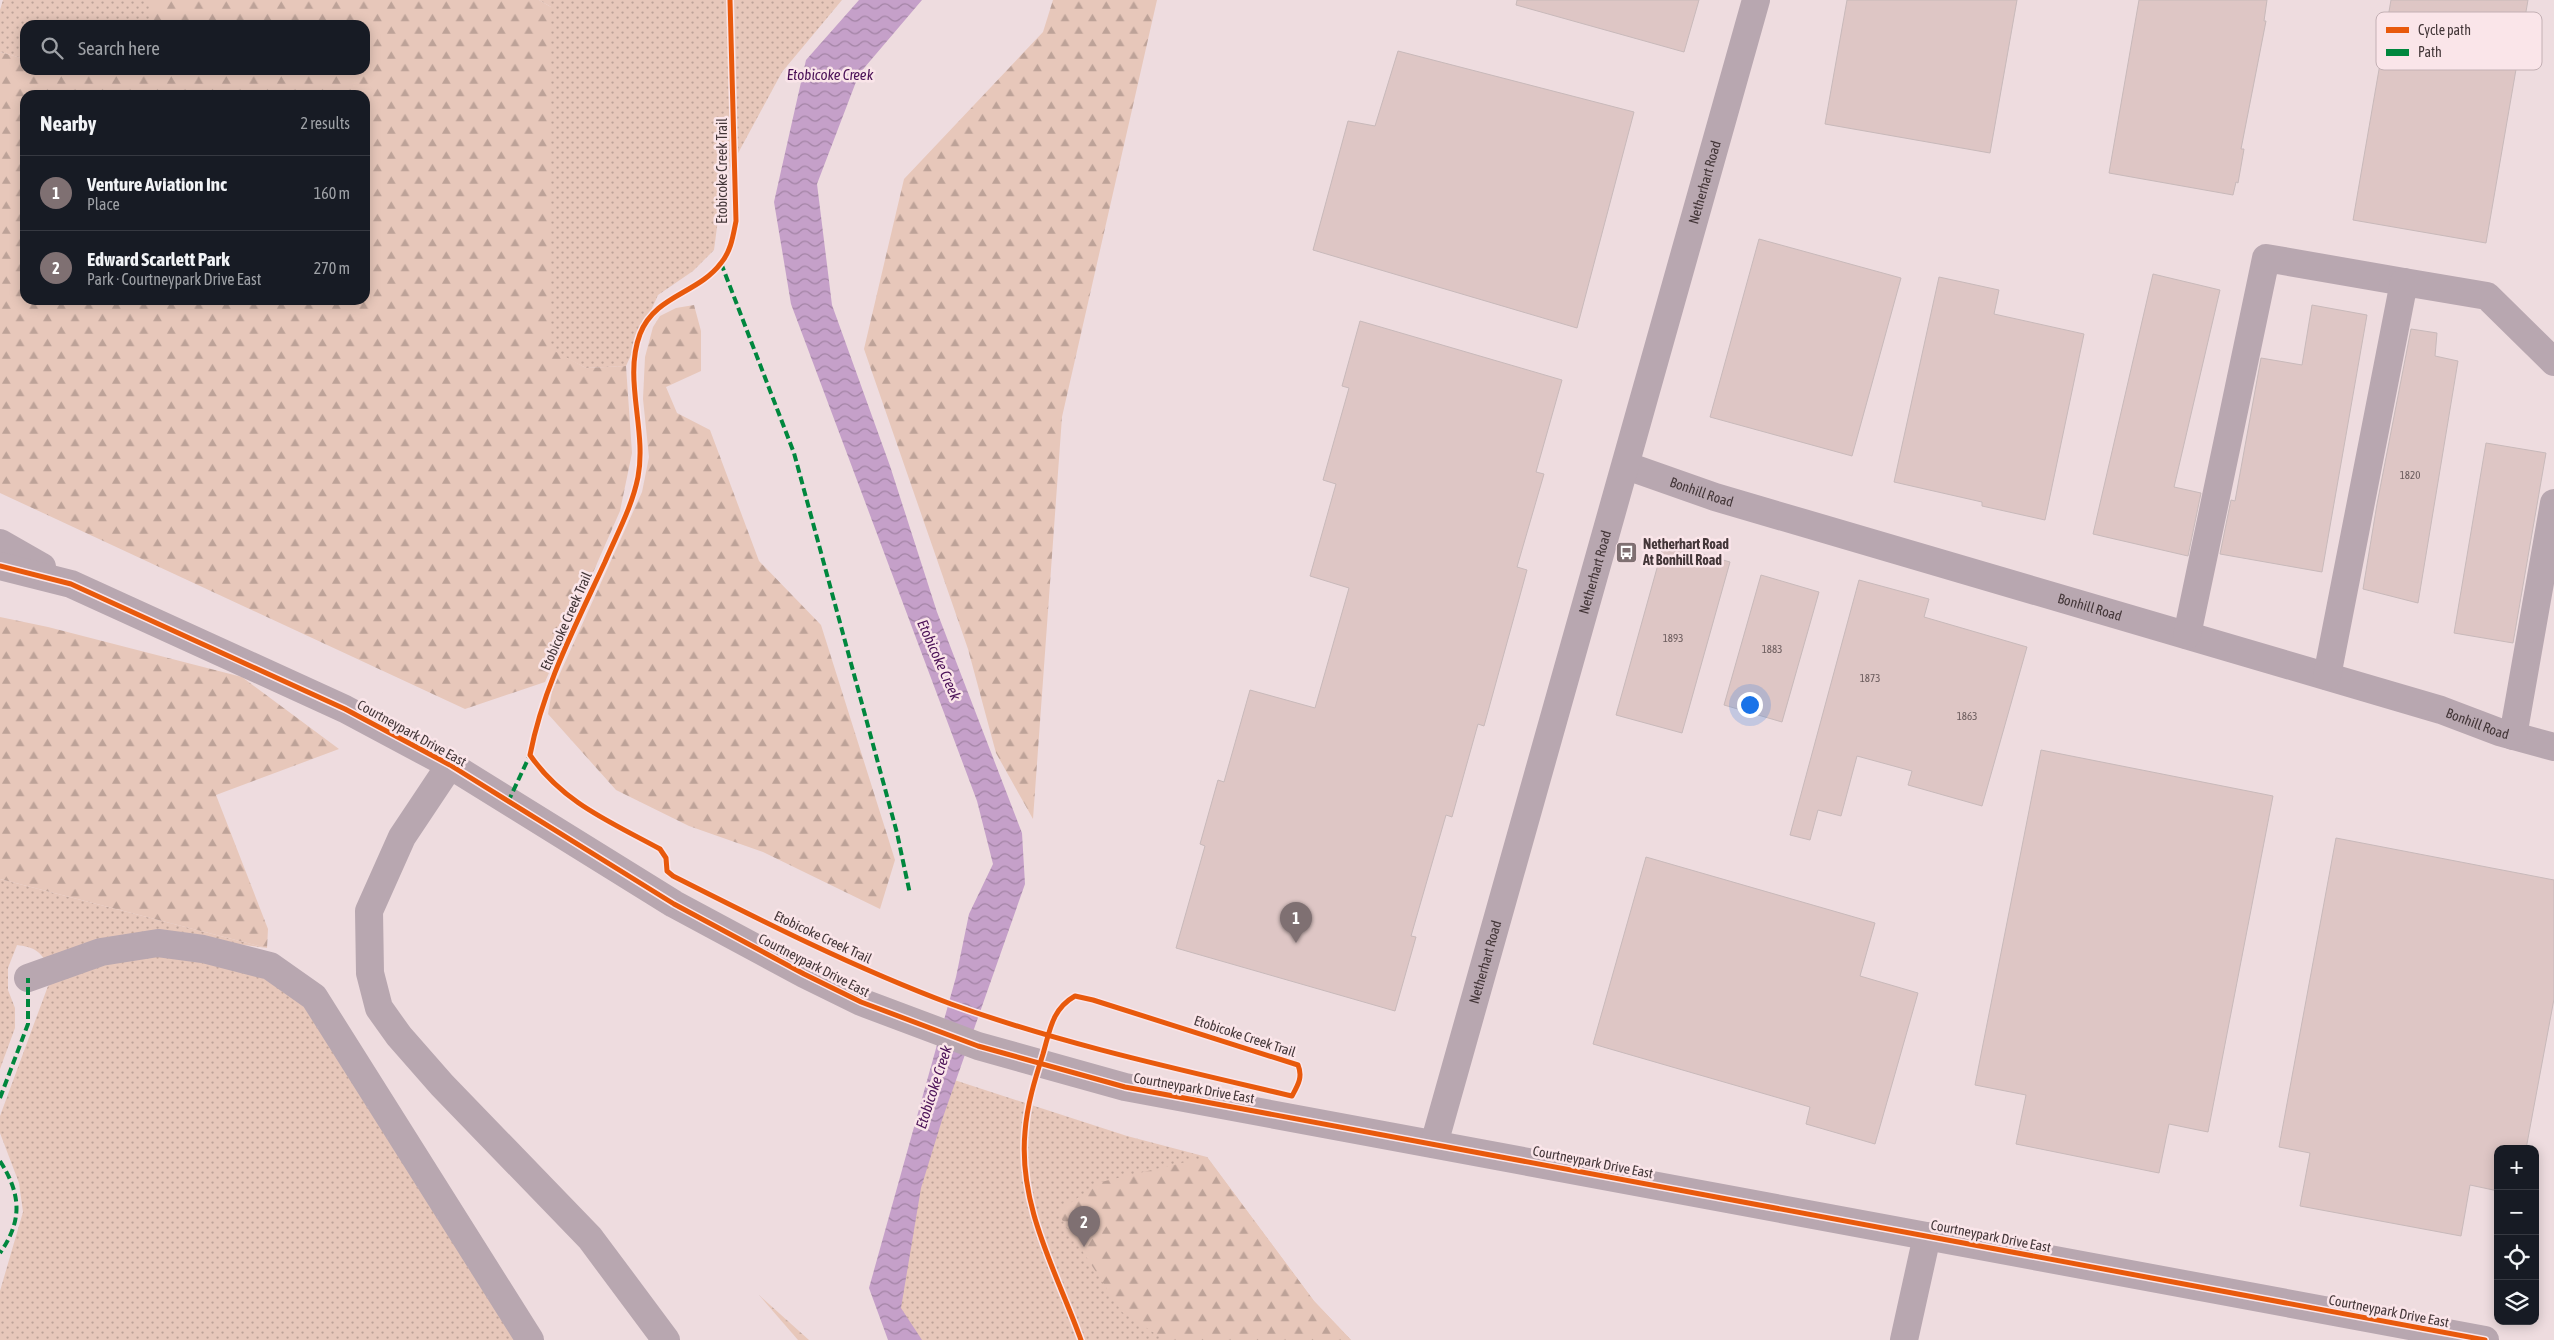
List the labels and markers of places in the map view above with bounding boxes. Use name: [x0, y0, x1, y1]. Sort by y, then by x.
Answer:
place label: Netherhart Road At Bonhill Road: [1642, 536, 1729, 568]
bus stop icon: Netherhart Road At Bonhill Road: [1615, 540, 1639, 564]
pin: 1: [1280, 902, 1312, 943]
pin: 2: [1068, 1206, 1100, 1247]

